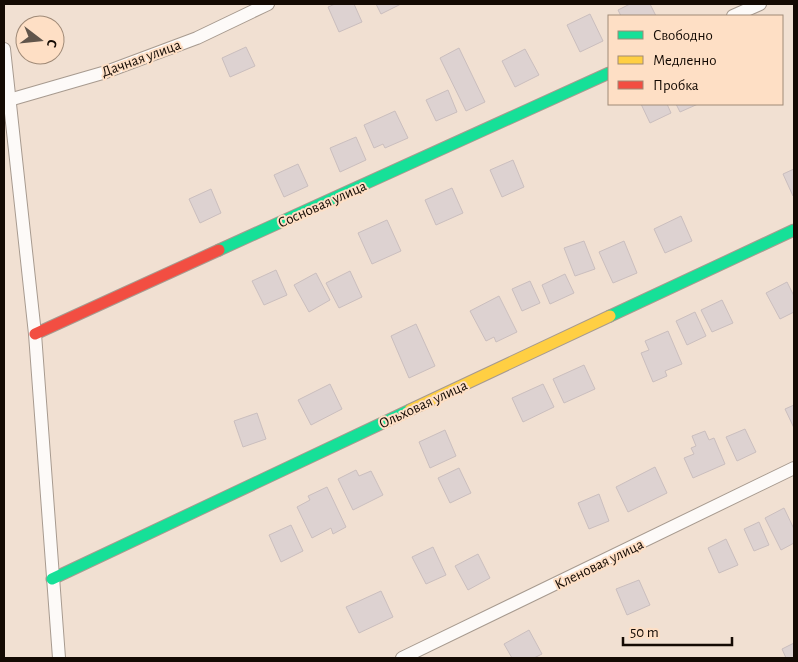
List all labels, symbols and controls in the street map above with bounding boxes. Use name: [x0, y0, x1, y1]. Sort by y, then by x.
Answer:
north arrow: [15, 15, 65, 65]
legend: [608, 15, 783, 105]
text: Свободно: [653, 28, 713, 43]
street label: Дачная улица: [99, 37, 183, 80]
text: С: [44, 38, 59, 49]
text: Медленно: [653, 53, 717, 68]
text: Пробка: [653, 78, 699, 93]
street label: Сосновая улица: [276, 178, 369, 231]
street label: Ольховая улица: [377, 377, 470, 431]
street label: Кленовая улица: [553, 536, 646, 592]
scale bar: [623, 614, 732, 646]
text: 50 m: [630, 625, 659, 640]

